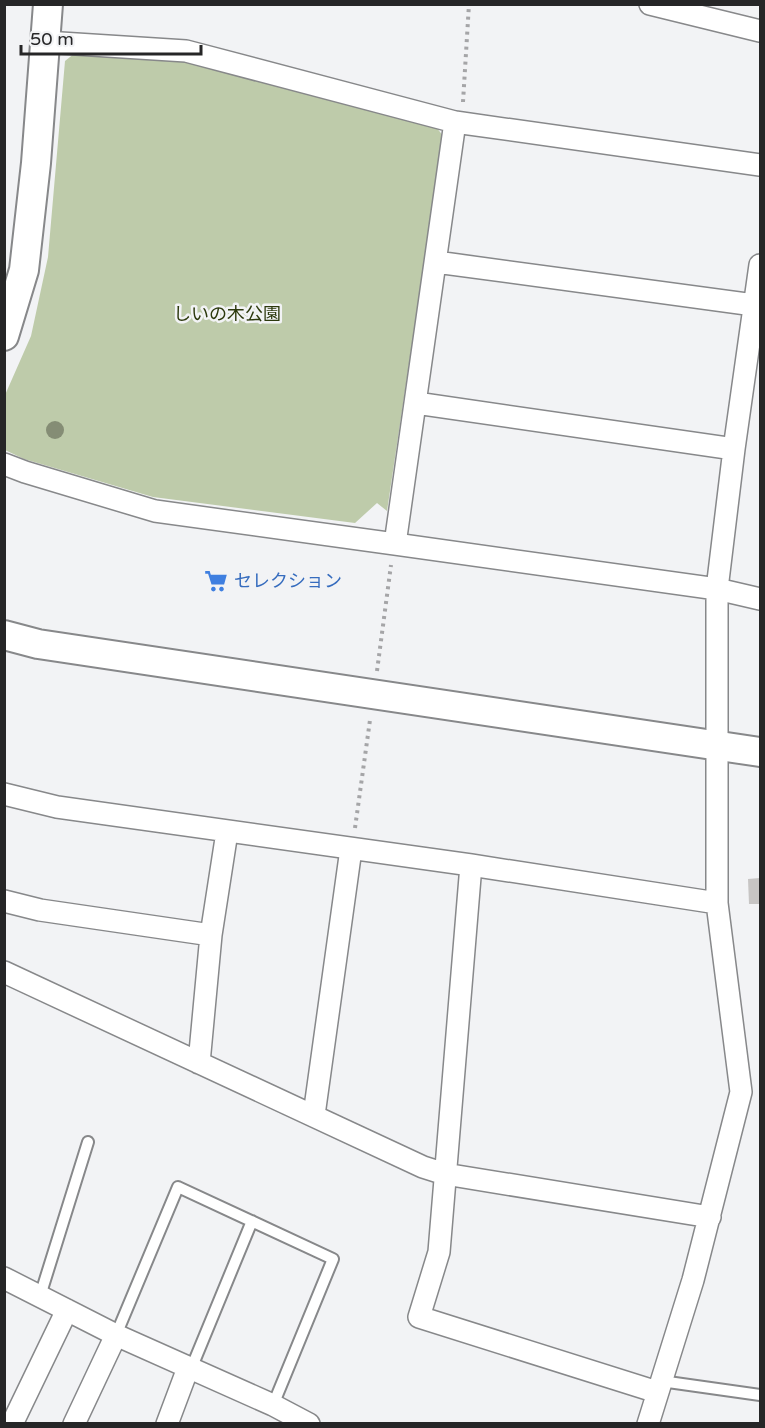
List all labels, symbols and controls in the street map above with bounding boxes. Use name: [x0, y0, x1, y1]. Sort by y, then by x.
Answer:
scale bar: [21, 18, 201, 56]
text: 50 m: [30, 28, 74, 50]
park label: しいの木公園: [173, 303, 281, 325]
supermarket icon: セレクション: [203, 568, 229, 594]
place label: セレクション: [234, 570, 342, 592]

